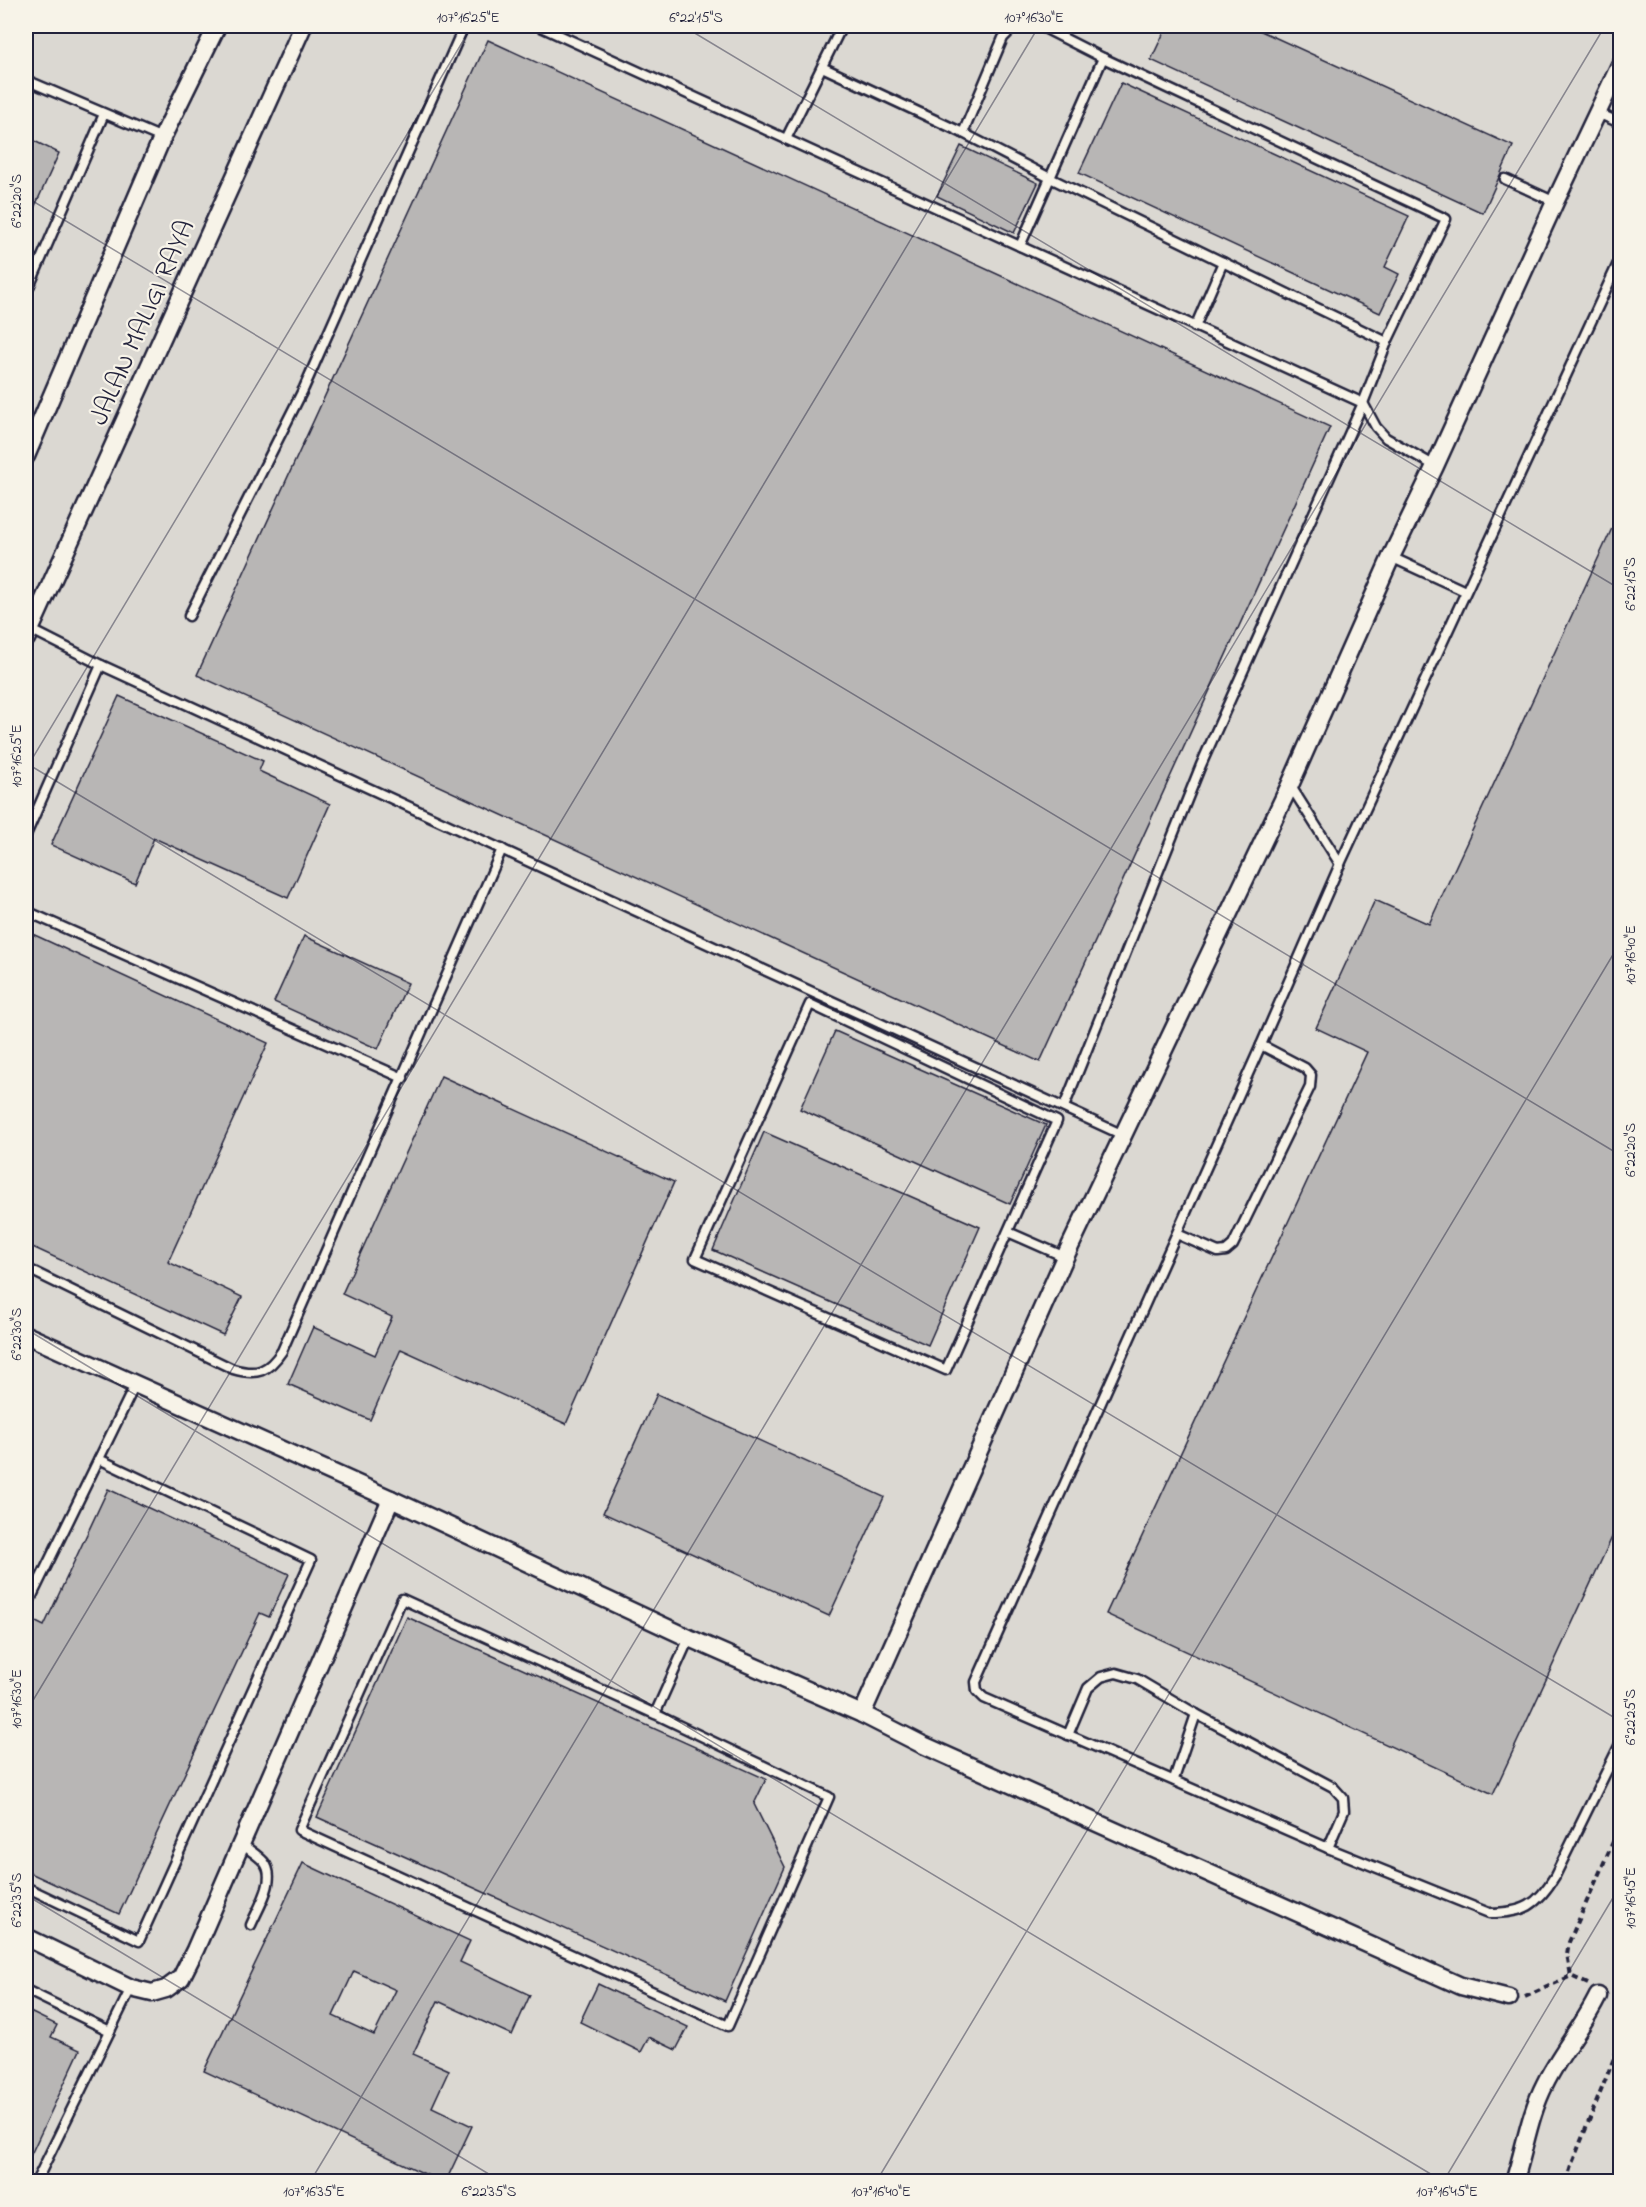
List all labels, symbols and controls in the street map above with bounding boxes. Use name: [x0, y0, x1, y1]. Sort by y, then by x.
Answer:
text: 107°16'25"E: [436, 7, 500, 29]
text: 6°22'15"S: [669, 7, 723, 29]
text: 107°16'30"E: [1004, 7, 1064, 29]
text: 6°22'20"S: [6, 174, 28, 228]
street label: JALAN MALIGI RAYA: [80, 214, 206, 432]
text: 6°22'15"S: [1620, 557, 1642, 611]
text: 107°16'25"E: [6, 724, 28, 788]
text: 107°16'40"E: [1620, 925, 1642, 985]
text: 6°22'20"S: [1620, 1123, 1642, 1177]
text: 6°22'30"S: [6, 1307, 28, 1360]
text: 107°16'30"E: [6, 1669, 28, 1729]
text: 6°22'25"S: [1620, 1688, 1642, 1745]
text: 107°16'45"E: [1620, 1867, 1642, 1929]
text: 6°22'35"S: [6, 1872, 28, 1928]
text: 107°16'35"E: [283, 2181, 345, 2203]
text: 6°22'35"S: [461, 2181, 517, 2203]
text: 107°16'40"E: [851, 2181, 911, 2203]
text: 107°16'45"E: [1416, 2181, 1478, 2203]

